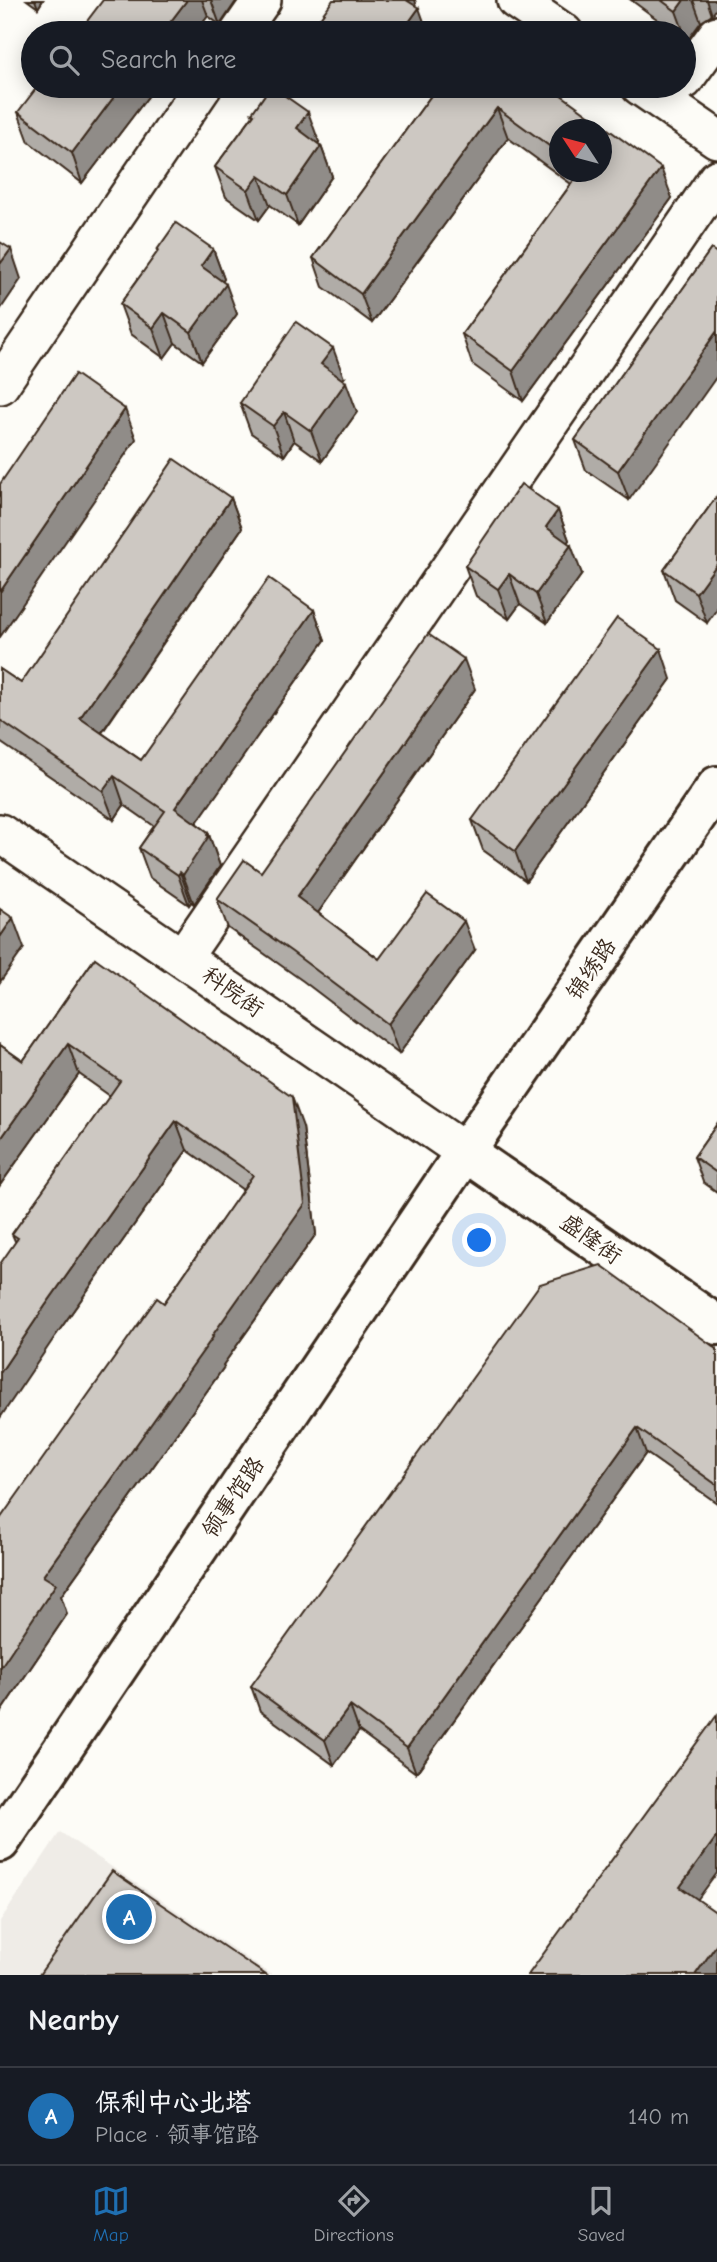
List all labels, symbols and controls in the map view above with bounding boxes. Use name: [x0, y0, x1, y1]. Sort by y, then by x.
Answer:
search box: [21, 21, 696, 98]
icon: search: [45, 41, 83, 79]
text: Search here: [101, 45, 236, 75]
north arrow: [549, 119, 612, 182]
street label: 锦绣路: [561, 933, 621, 1005]
street label: 科院街: [197, 961, 269, 1023]
street label: 盛隆街: [555, 1208, 627, 1270]
your location: [462, 1223, 496, 1257]
street label: 领事馆路: [196, 1451, 270, 1543]
pin: A: [106, 1891, 152, 1943]
text: Nearby: [28, 2003, 119, 2038]
text: 保利中心北塔: [95, 2088, 251, 2118]
text: A: [45, 2103, 57, 2130]
text: 140 m: [628, 2103, 689, 2130]
text: Place · 领事馆路: [95, 2121, 259, 2148]
tab: Map: [92, 2182, 130, 2246]
tab: Directions: [314, 2182, 394, 2246]
tab: Saved: [578, 2182, 625, 2246]

